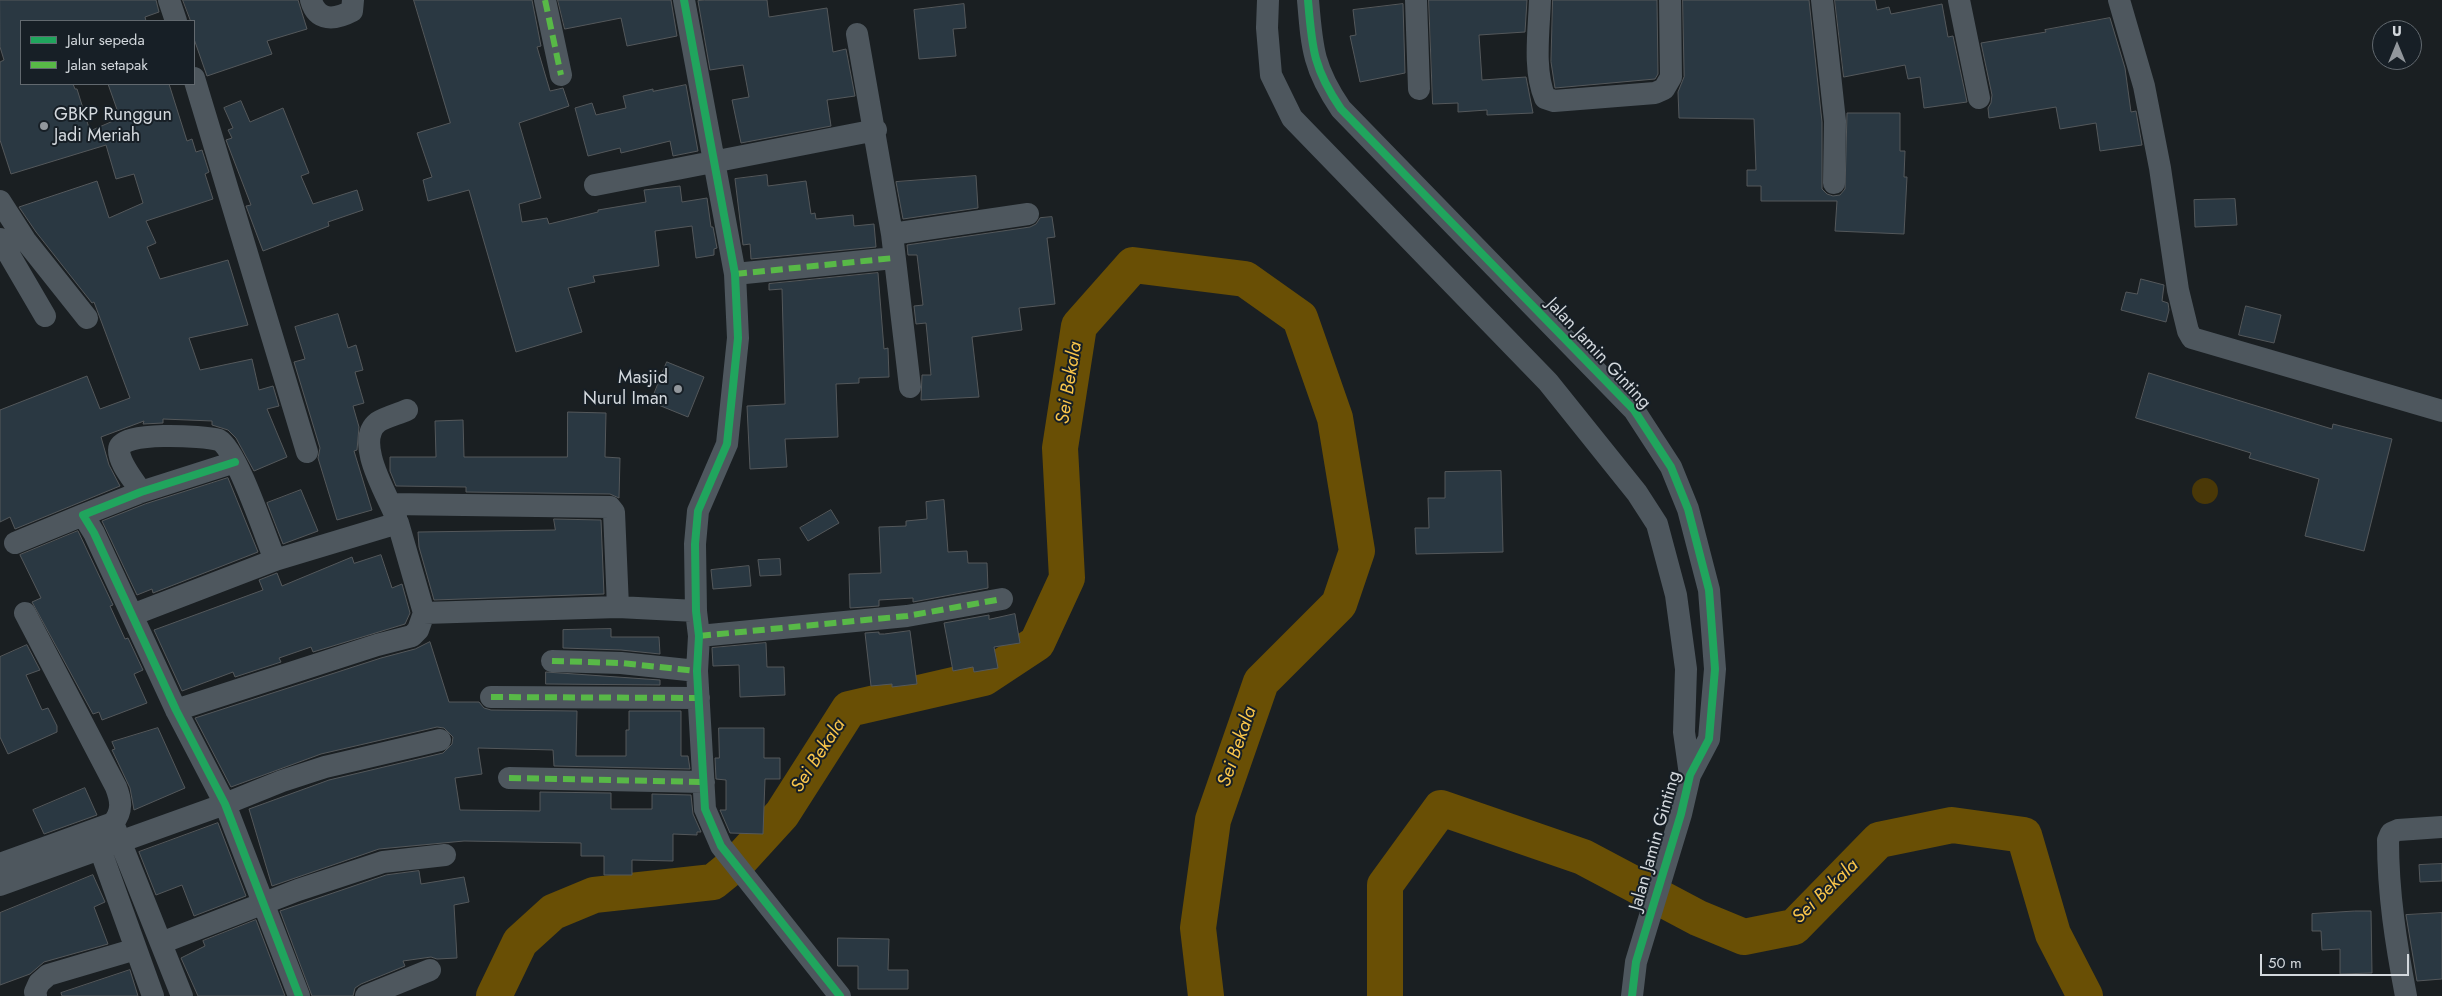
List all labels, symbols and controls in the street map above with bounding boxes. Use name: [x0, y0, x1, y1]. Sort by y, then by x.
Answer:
legend: [20, 20, 195, 85]
north arrow: [2372, 20, 2422, 70]
text: U: [2392, 21, 2402, 41]
text: Jalur sepeda: [67, 29, 145, 51]
text: Jalan setapak: [67, 54, 148, 76]
place label: GBKP Runggun Jadi Meriah: [54, 105, 172, 148]
marker: GBKP Runggun Jadi Meriah: [38, 120, 50, 132]
street label: Jalan Jamin Ginting: [1541, 294, 1655, 414]
water label: Sei Bekala: [1052, 340, 1088, 426]
place label: Masjid Nurul Iman: [583, 368, 668, 410]
marker: Masjid Nurul Iman: [672, 383, 684, 395]
water label: Sei Bekala: [1214, 704, 1262, 790]
water label: Sei Bekala: [787, 715, 851, 797]
street label: Jalan Jamin Ginting: [1626, 769, 1686, 913]
water label: Sei Bekala: [1788, 855, 1864, 929]
scale bar: [2262, 944, 2411, 976]
text: 50 m: [2268, 952, 2302, 974]

